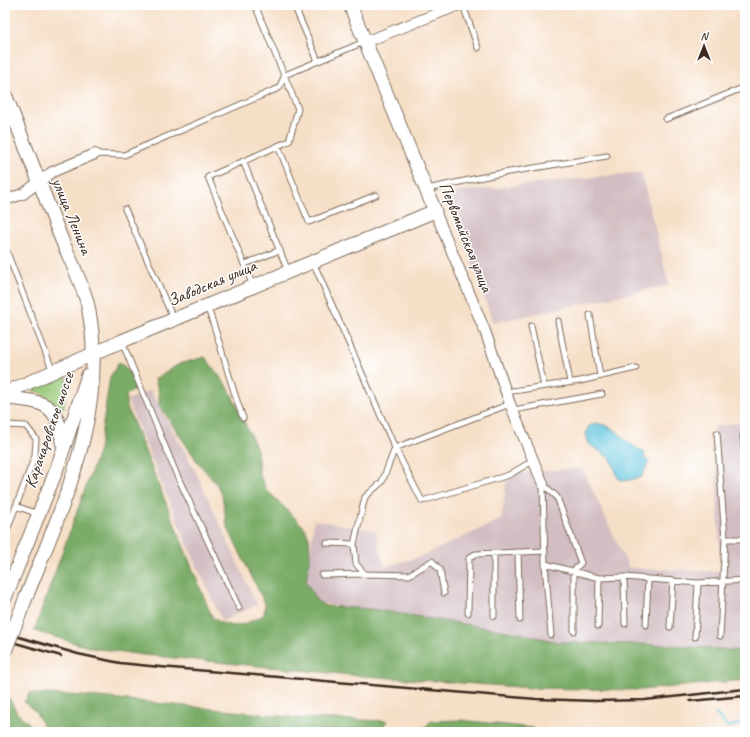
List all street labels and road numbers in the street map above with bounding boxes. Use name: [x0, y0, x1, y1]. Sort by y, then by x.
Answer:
street label: улица Ленина: [47, 174, 98, 259]
street label: Первомайская улица: [434, 179, 498, 296]
street label: Заводская улица: [165, 254, 261, 311]
street label: Карачаровское шоссе: [19, 368, 79, 491]

